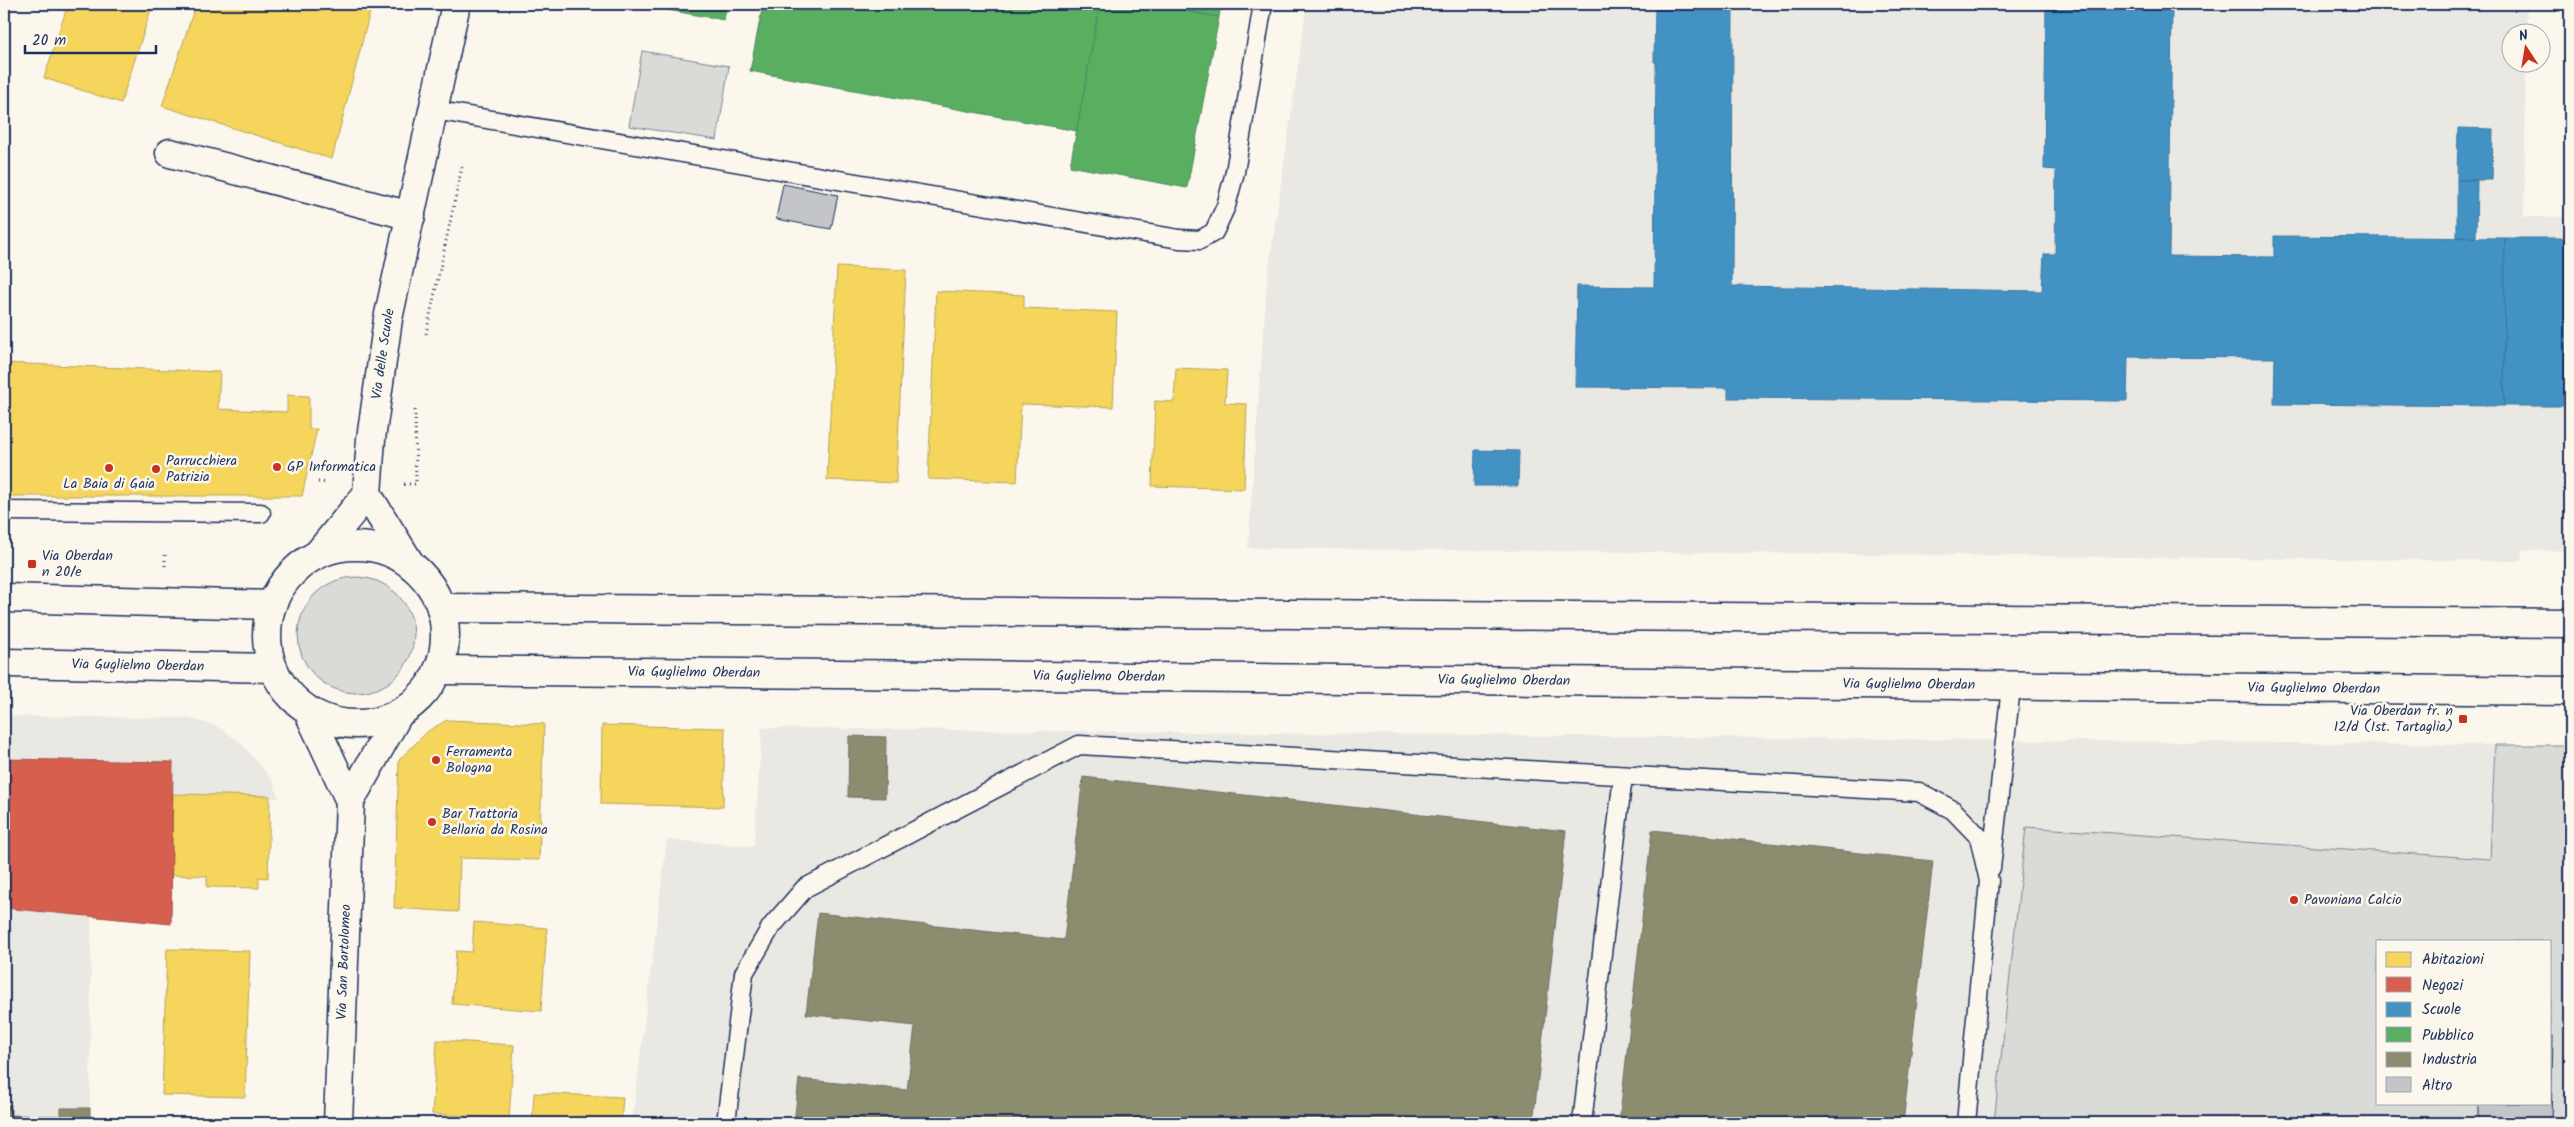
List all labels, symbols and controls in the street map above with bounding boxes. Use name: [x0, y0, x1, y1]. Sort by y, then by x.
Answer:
scale bar: [25, 22, 156, 54]
north arrow: [2502, 22, 2552, 72]
text: N: [2517, 25, 2530, 48]
text: 20 m: [32, 29, 66, 53]
street label: Via delle Scuole: [366, 306, 401, 401]
place label: Parrucchiera Patrizia: [166, 450, 237, 488]
place label: GP Informatica: [287, 456, 376, 478]
marker: GP Informatica: [271, 461, 283, 473]
marker: La Baia di Gaia: [103, 462, 115, 474]
marker: Parrucchiera Patrizia: [150, 463, 162, 475]
place label: La Baia di Gaia: [63, 473, 155, 495]
place label: Via Oberdan n 20/e: [42, 545, 113, 583]
marker: Via Oberdan n 20/e: [26, 558, 38, 570]
street label: Via Guglielmo Oberdan: [72, 653, 204, 678]
street label: Via Guglielmo Oberdan: [628, 661, 760, 684]
street label: Via Guglielmo Oberdan: [1033, 665, 1165, 688]
street label: Via Guglielmo Oberdan: [1438, 669, 1570, 692]
street label: Via Guglielmo Oberdan: [1843, 673, 1975, 696]
street label: Via Guglielmo Oberdan: [2248, 677, 2380, 700]
place label: Via Oberdan fr. n 12/d (Ist. Tartaglia): [2334, 700, 2453, 738]
marker: Via Oberdan fr. n 12/d (Ist. Tartaglia): [2457, 713, 2469, 725]
place label: Ferramenta Bologna: [446, 741, 512, 779]
marker: Ferramenta Bologna: [430, 754, 442, 766]
place label: Bar Trattoria Bellaria da Rosina: [442, 803, 548, 841]
marker: Bar Trattoria Bellaria da Rosina: [426, 816, 438, 828]
place label: Pavoniana Calcio: [2304, 889, 2402, 911]
marker: Pavoniana Calcio: [2288, 894, 2300, 906]
street label: Via San Bartolomeo: [331, 904, 357, 1020]
legend: [2376, 940, 2552, 1104]
text: Abitazioni: [2422, 948, 2485, 972]
text: Negozi: [2422, 974, 2464, 998]
text: Scuole: [2422, 998, 2461, 1022]
text: Pubblico: [2422, 1024, 2474, 1048]
text: Industria: [2422, 1048, 2477, 1072]
text: Altro: [2422, 1074, 2453, 1098]

